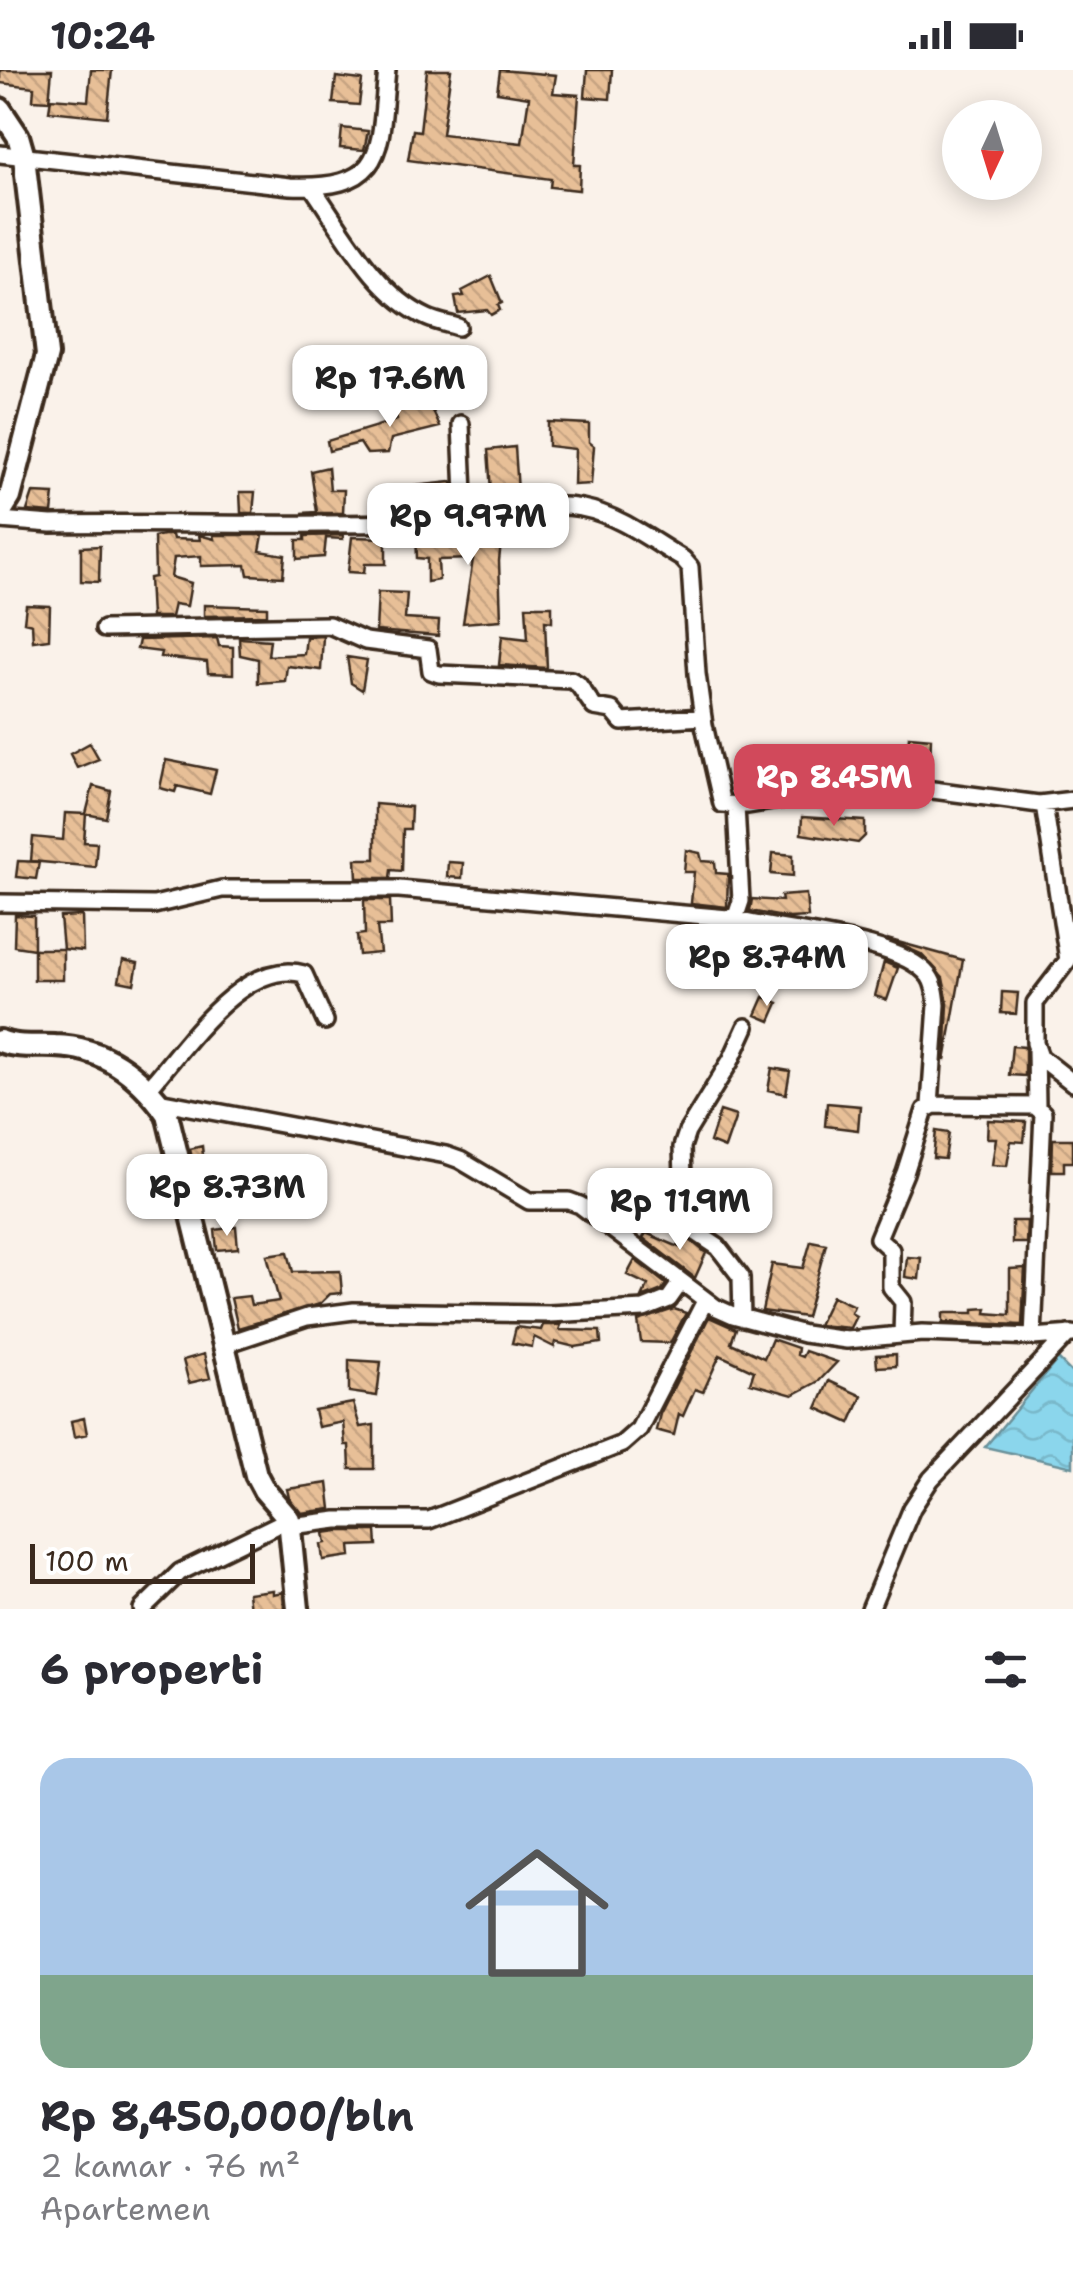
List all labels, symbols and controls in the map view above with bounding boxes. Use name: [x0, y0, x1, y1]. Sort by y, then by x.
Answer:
text: 10:24: [50, 10, 155, 61]
north arrow: [942, 100, 1042, 200]
map controls: [942, 100, 1042, 200]
pin: Rp 17.6M: [287, 345, 493, 430]
text: Rp 17.6M: [314, 356, 466, 399]
pin: Rp 9.97M: [365, 483, 571, 568]
text: Rp 9.97M: [389, 494, 547, 537]
pin: Rp 8.45M: [731, 744, 937, 829]
text: Rp 8.45M: [756, 755, 912, 798]
pin: Rp 8.74M: [664, 924, 870, 1009]
text: Rp 8.74M: [688, 935, 846, 978]
pin: Rp 8.73M: [124, 1154, 330, 1239]
text: Rp 8.73M: [148, 1165, 306, 1208]
pin: Rp 11.9M: [577, 1168, 783, 1253]
text: Rp 11.9M: [609, 1179, 751, 1222]
scale bar: [30, 1539, 255, 1584]
text: 100 m: [45, 1542, 129, 1580]
text: 6 properti: [40, 1641, 263, 1697]
icon: filters: [978, 1642, 1033, 1697]
icon: home: [447, 1823, 627, 2003]
text: Rp 8,450,000/bln: [40, 2088, 414, 2144]
text: 2 kamar · 76 m²: [40, 2144, 300, 2187]
text: Apartemen: [40, 2187, 211, 2230]

